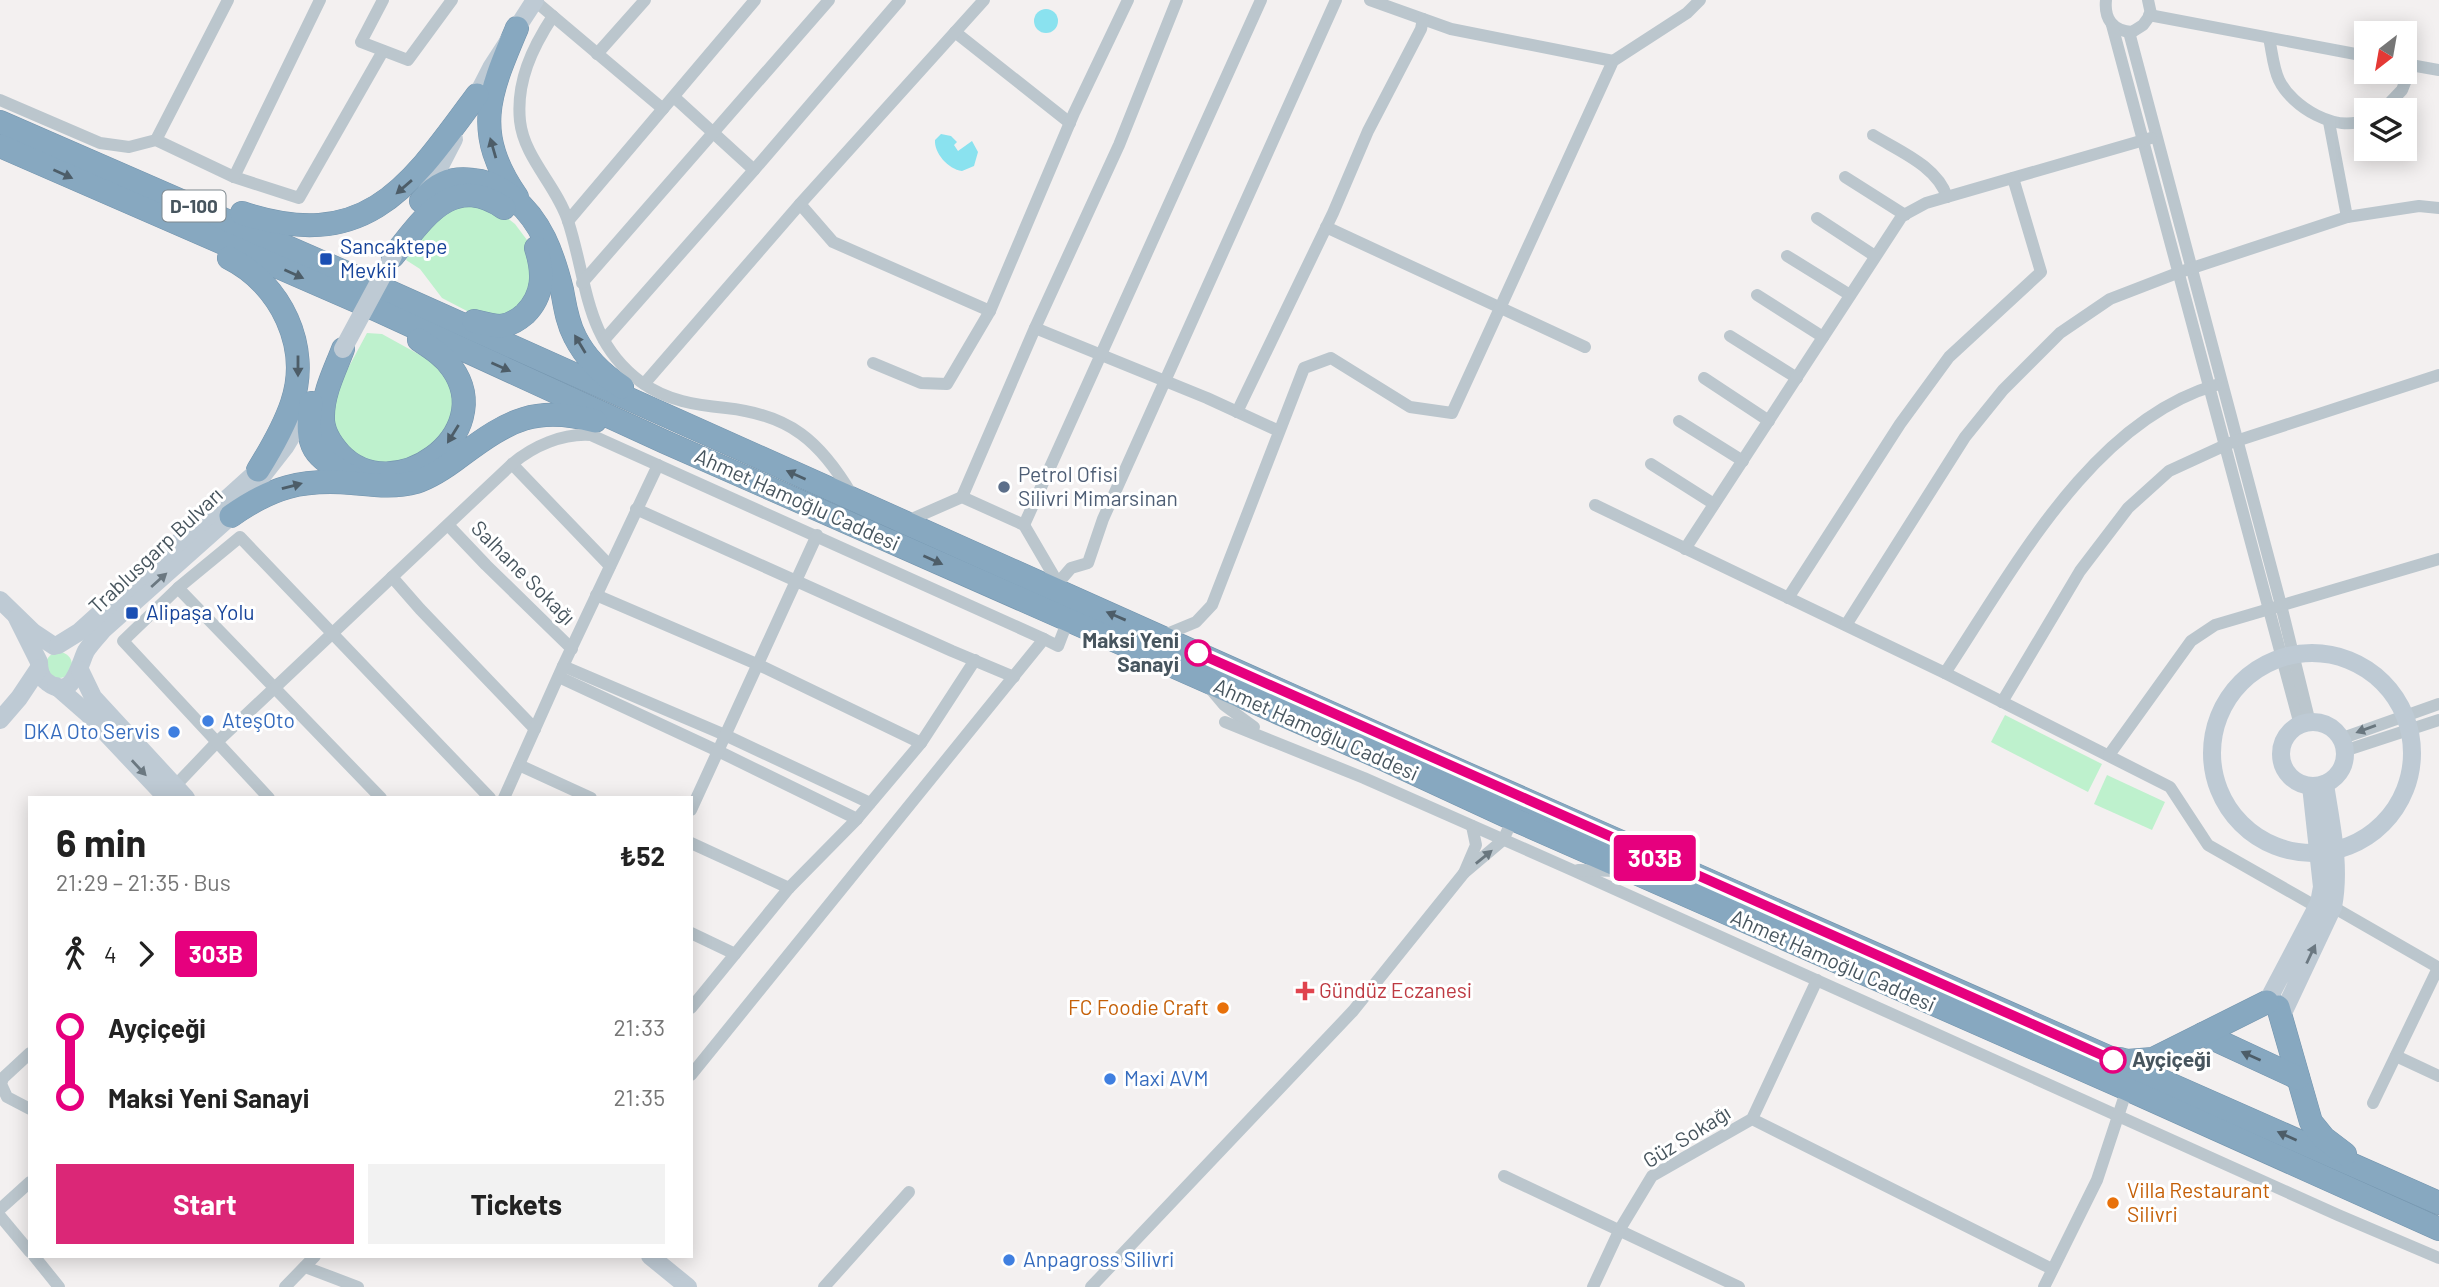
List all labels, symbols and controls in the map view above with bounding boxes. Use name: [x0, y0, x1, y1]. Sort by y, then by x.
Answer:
north arrow: [2354, 21, 2417, 84]
map controls: [2354, 21, 2417, 161]
button: layers: [2354, 98, 2417, 161]
one-way arrow: [487, 137, 498, 159]
one-way arrow: [52, 169, 73, 180]
one-way arrow: [395, 179, 412, 194]
road number: D-100: [162, 190, 226, 222]
place label: Sancaktepe Mevkii: [340, 233, 447, 282]
marker: Sancaktepe Mevkii: [318, 251, 334, 267]
one-way arrow: [283, 269, 304, 280]
one-way arrow: [573, 335, 586, 354]
one-way arrow: [292, 355, 304, 377]
one-way arrow: [491, 361, 511, 373]
one-way arrow: [447, 424, 460, 444]
street label: Ahmet Hamoğlu Caddesi: [691, 442, 904, 555]
place label: Petrol Ofisi Silivri Mimarsinan: [1018, 461, 1178, 510]
one-way arrow: [786, 469, 806, 481]
marker: Petrol Ofisi Silivri Mimarsinan: [996, 479, 1012, 495]
one-way arrow: [281, 480, 303, 491]
street label: Trablusgarp Bulvarı: [83, 482, 227, 618]
street label: Salhane Sokağı: [467, 515, 581, 629]
one-way arrow: [922, 555, 943, 566]
one-way arrow: [150, 573, 167, 589]
place label: Alipaşa Yolu: [146, 599, 255, 624]
marker: Alipaşa Yolu: [124, 605, 140, 621]
one-way arrow: [1106, 610, 1126, 622]
place label: Maksi Yeni Sanayi: [1082, 627, 1179, 676]
marker: Maksi Yeni Sanayi: [1185, 640, 1211, 666]
street label: Ahmet Hamoğlu Caddesi: [1210, 672, 1423, 785]
place label: AteşOto: [222, 707, 295, 732]
marker: AteşOto: [200, 713, 216, 729]
place label: DKA Oto Servis: [24, 718, 160, 743]
marker: DKA Oto Servis: [166, 724, 182, 740]
one-way arrow: [2356, 724, 2377, 735]
one-way arrow: [131, 759, 147, 777]
text: 6 min: [56, 819, 146, 865]
line badge: 303B: [1606, 835, 1704, 881]
text: ₺52: [620, 840, 665, 871]
text: 303B: [1628, 843, 1682, 872]
one-way arrow: [1475, 849, 1493, 865]
text: 21:29 – 21:35 · Bus: [56, 868, 231, 896]
street label: Ahmet Hamoğlu Caddesi: [1727, 903, 1940, 1016]
icon: walk: [56, 935, 94, 973]
icon: forward: [127, 935, 165, 973]
text: 303B: [189, 939, 243, 968]
text: 4: [104, 940, 117, 968]
one-way arrow: [2305, 944, 2317, 964]
place label: Gündüz Eczanesi: [1319, 977, 1472, 1002]
marker: Gündüz Eczanesi: [1297, 983, 1313, 999]
place label: FC Foodie Craft: [1068, 994, 1209, 1019]
marker: FC Foodie Craft: [1215, 1000, 1231, 1016]
text: Ayçiçeği: [108, 1012, 206, 1043]
text: 21:33: [613, 1013, 665, 1041]
place label: Ayçiçeği: [2132, 1046, 2211, 1071]
marker: Ayçiçeği: [2100, 1047, 2126, 1073]
one-way arrow: [2240, 1050, 2261, 1061]
place label: Maxi AVM: [1124, 1065, 1208, 1090]
marker: Maxi AVM: [1102, 1071, 1118, 1087]
text: Maksi Yeni Sanayi: [108, 1082, 309, 1113]
text: 21:35: [613, 1083, 665, 1111]
street label: Güz Sokağı: [1638, 1099, 1734, 1172]
one-way arrow: [2277, 1130, 2297, 1142]
button: Start: [56, 1164, 354, 1244]
button: Tickets: [368, 1164, 665, 1244]
place label: Villa Restaurant Silivri: [2127, 1177, 2270, 1226]
marker: Villa Restaurant Silivri: [2105, 1195, 2121, 1211]
place label: Anpagross Silivri: [1023, 1246, 1174, 1271]
marker: Anpagross Silivri: [1001, 1252, 1017, 1268]

